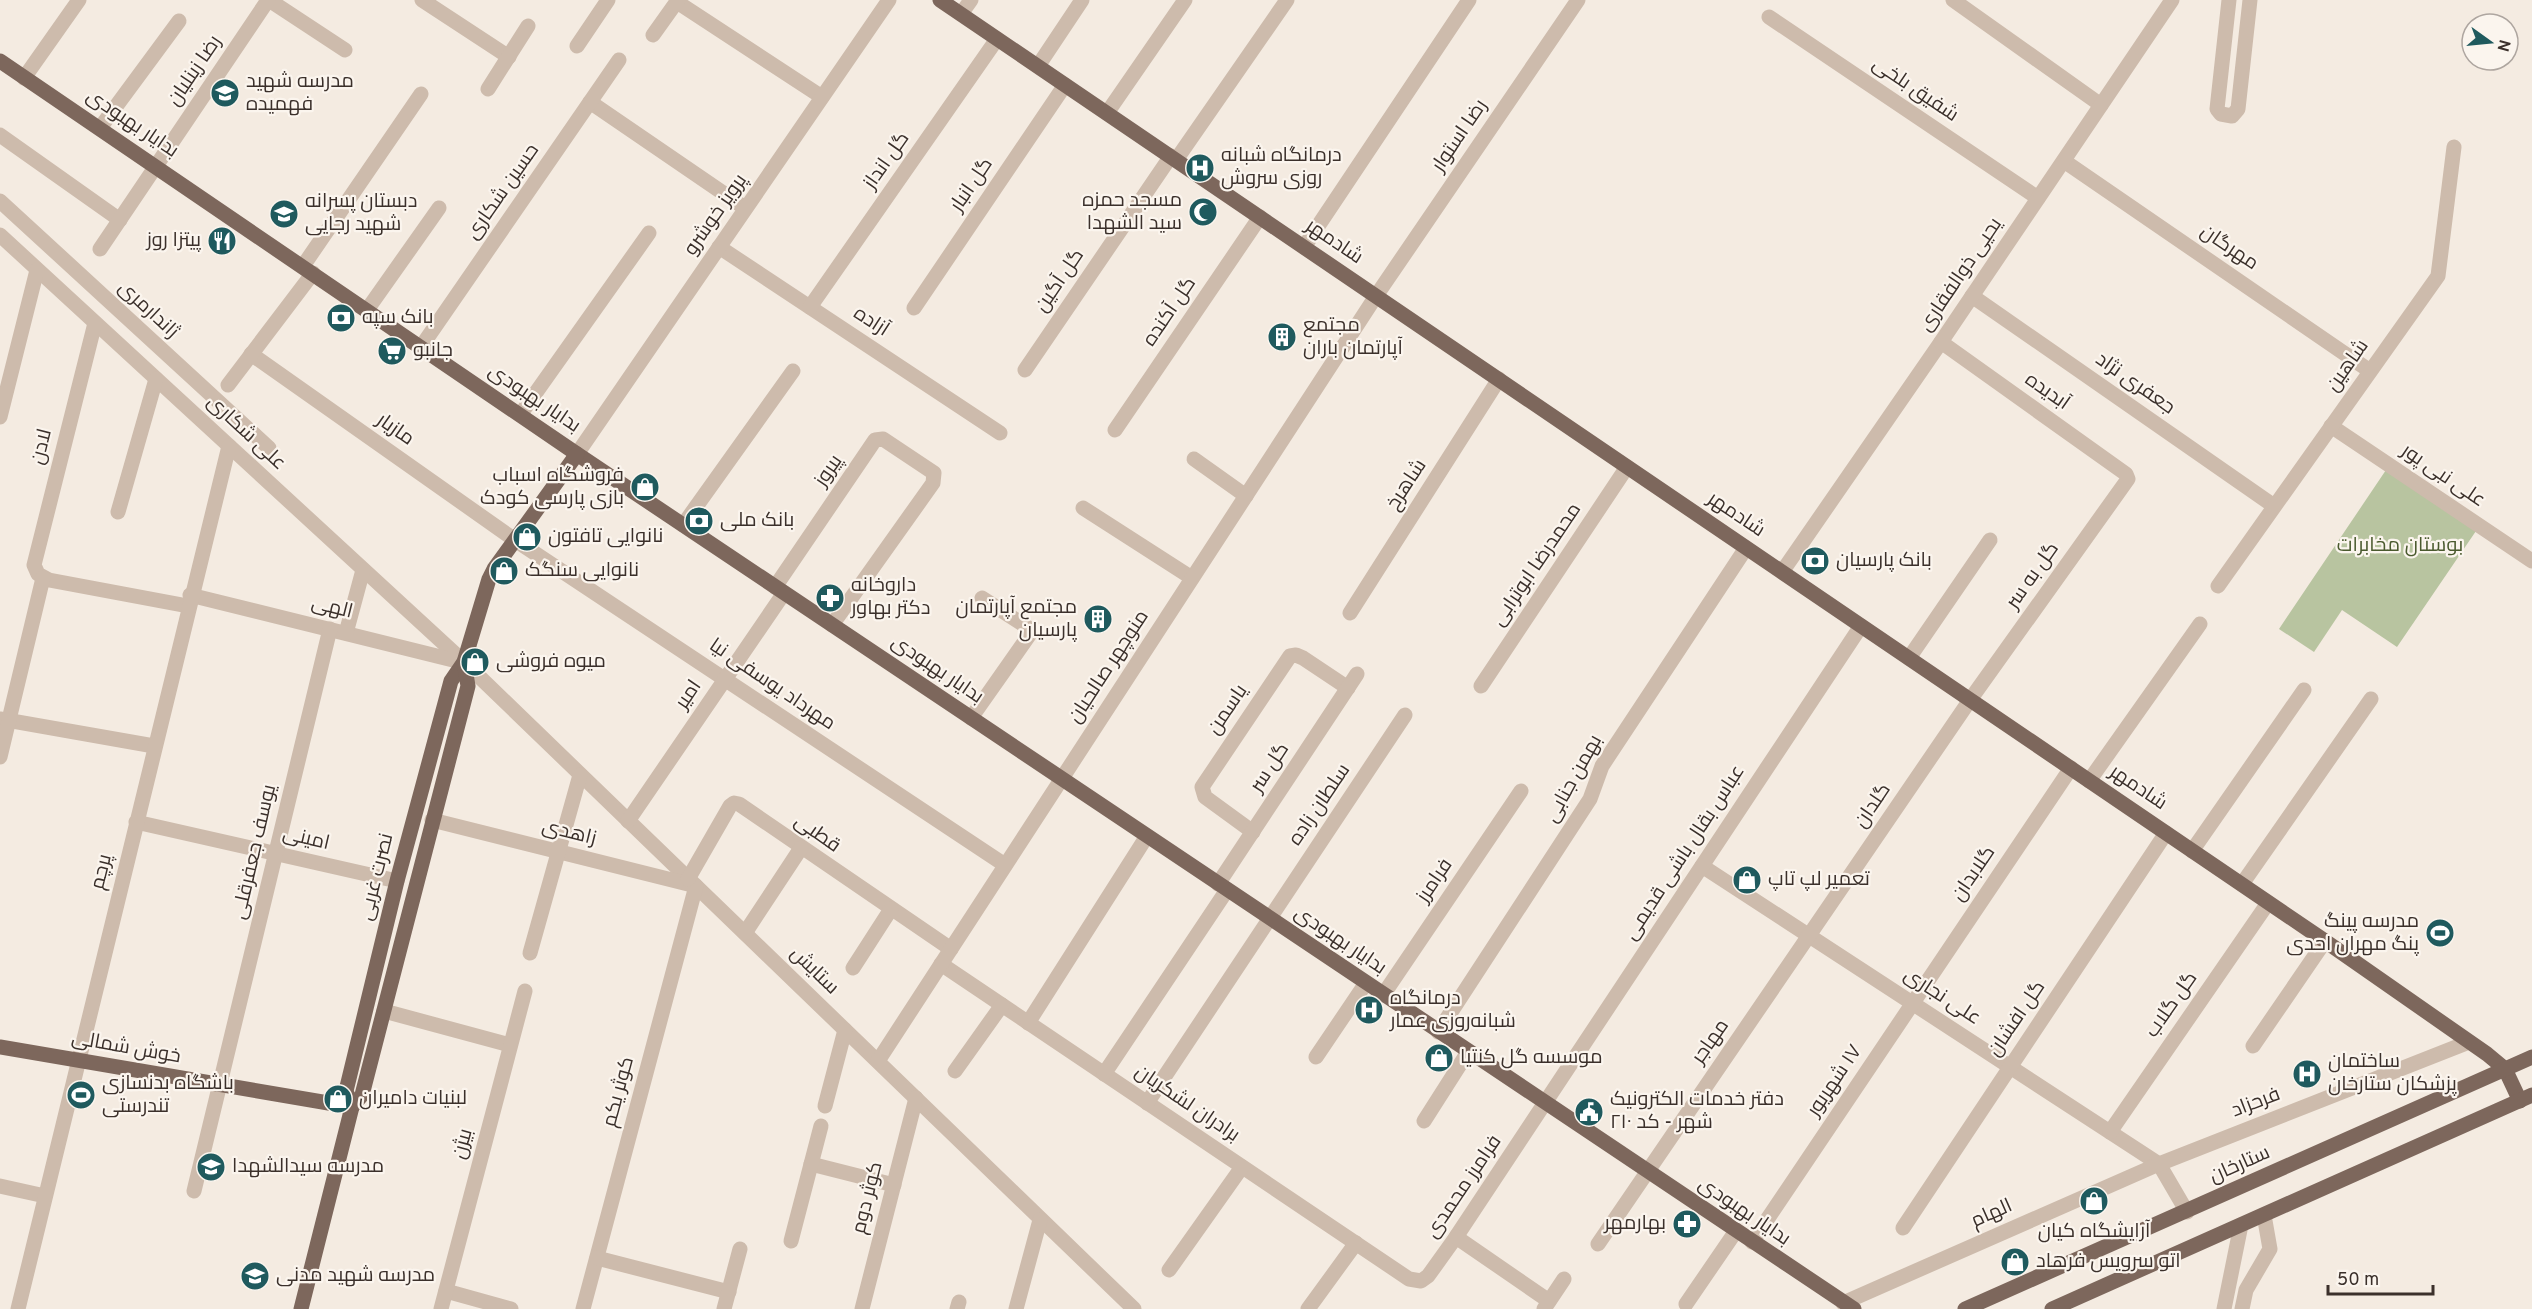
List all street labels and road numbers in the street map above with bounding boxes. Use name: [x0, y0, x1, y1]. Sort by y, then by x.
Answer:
street label: رضا زینلیان: [162, 31, 228, 111]
street label: شفیق بلخی: [1867, 52, 1963, 128]
street label: بدایار بهبودی: [81, 84, 183, 164]
street label: رضا استوار: [1426, 95, 1494, 178]
street label: گل انداز: [857, 127, 916, 196]
street label: حسین شکاری: [460, 139, 546, 245]
street label: گل انبار: [944, 153, 1000, 218]
street label: پرویز خوشرو: [678, 168, 754, 261]
street label: شادمهر: [1299, 213, 1368, 271]
street label: یحیی ذوالفقاری: [1913, 213, 2009, 337]
street label: مهرگان: [2195, 219, 2263, 277]
street label: گل آگین: [1029, 244, 1091, 318]
street label: گل آکنده: [1137, 272, 1203, 352]
street label: ژاندارمری: [112, 275, 184, 345]
street label: آزاده: [848, 301, 894, 343]
street label: شاهین: [2321, 335, 2375, 397]
street label: جعفری نژاد: [2090, 347, 2180, 421]
street label: بدایار بهبودی: [483, 359, 585, 439]
street label: آبدیده: [2019, 367, 2075, 417]
street label: علی شکاری: [201, 390, 291, 476]
street label: مازیار: [370, 407, 419, 452]
street label: لادن: [25, 426, 59, 468]
street label: علی نبی پور: [2395, 438, 2490, 514]
street label: پیروز: [808, 449, 849, 493]
street label: شاهرخ: [1381, 454, 1433, 516]
street label: شادمهر: [1701, 486, 1770, 544]
street label: محمدرضا ابوترابی: [1486, 498, 1588, 632]
street label: گل به سر: [2000, 537, 2065, 615]
street label: الهی: [309, 590, 355, 626]
street label: منوچهر صالحیان: [1063, 605, 1155, 729]
street label: بدایار بهبودی: [886, 630, 988, 710]
street label: مهرداد یوسفی نیا: [704, 633, 840, 737]
street label: امیر: [669, 675, 708, 716]
street label: یاسمن: [1202, 679, 1255, 740]
street label: بهمن جنابی: [1539, 730, 1609, 828]
street label: گل سر: [1244, 738, 1296, 799]
street label: سلطان زاده: [1283, 759, 1357, 851]
street label: شادمهر: [2103, 759, 2172, 817]
street label: عباس بقال باشی قدیمی: [1619, 760, 1751, 946]
street label: گلدان: [1849, 778, 1897, 834]
street label: یوسف جعفرقلی: [227, 781, 283, 922]
street label: قطبی: [789, 809, 845, 859]
street label: زاهدی: [539, 814, 599, 852]
street label: امینی: [280, 821, 332, 857]
street label: نصرت غربی: [354, 831, 400, 923]
street label: گلابدان: [1946, 841, 2002, 907]
street label: پرچم: [85, 851, 119, 892]
street label: فرامرز: [1410, 854, 1459, 909]
street label: بدایار بهبودی: [1289, 901, 1391, 981]
street label: ستایش: [784, 941, 844, 1001]
street label: علی نجاری: [1899, 962, 1985, 1032]
street label: گل گلاب: [2140, 967, 2204, 1043]
street label: گل افشان: [1982, 976, 2052, 1062]
street label: مهاجر: [1686, 1014, 1736, 1070]
street label: خوش شمالی: [69, 1026, 183, 1070]
street label: ١٧ شهریور: [1801, 1040, 1869, 1123]
street label: کوثر یکم: [597, 1054, 641, 1130]
street label: برادران لشکریان: [1129, 1059, 1245, 1149]
street label: فرحزاد: [2228, 1082, 2284, 1124]
street label: بیژن: [446, 1126, 480, 1162]
street label: فرامرز محمدی: [1420, 1130, 1508, 1244]
street label: ستارخان: [2206, 1140, 2274, 1190]
street label: کوثر دوم: [847, 1159, 889, 1237]
street label: بدایار بهبودی: [1693, 1172, 1795, 1252]
street label: الهام: [1967, 1193, 2017, 1235]

